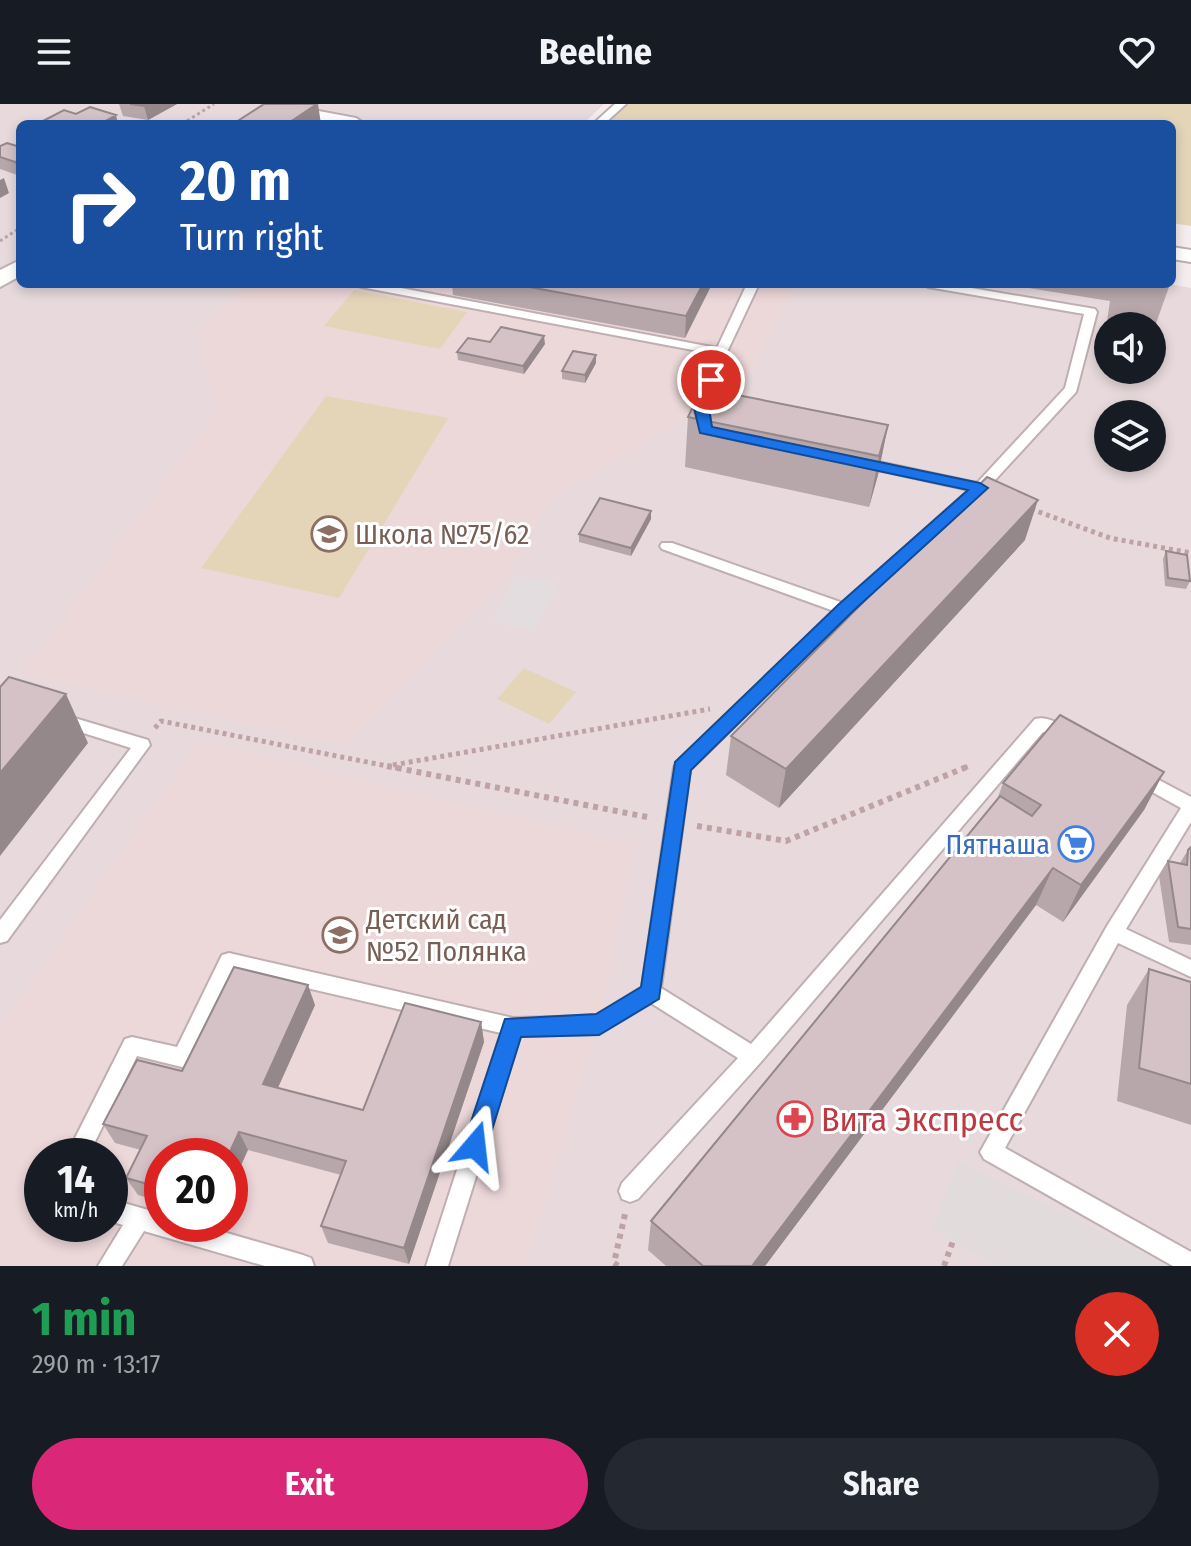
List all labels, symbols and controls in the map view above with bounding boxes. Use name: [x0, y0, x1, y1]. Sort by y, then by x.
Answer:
icon: menu: [32, 30, 76, 74]
text: Beeline: [539, 30, 652, 74]
icon: heart: [1115, 30, 1159, 74]
text: 20 m: [180, 148, 291, 215]
icon: right: [48, 152, 152, 256]
text: Turn right: [180, 216, 323, 260]
map controls: [1094, 312, 1166, 472]
button: sound: [1094, 312, 1166, 384]
pin: [677, 346, 745, 414]
icon: arrive: [689, 358, 733, 402]
button: layers: [1094, 400, 1166, 472]
school or university icon: Школа №75/62: [310, 515, 348, 553]
place label: Школа №75/62: [355, 518, 529, 551]
supermarket icon: Пятнаша: [1057, 825, 1095, 863]
place label: Пятнаша: [945, 828, 1050, 861]
place label: Детский сад №52 Полянка: [365, 903, 527, 968]
school or university icon: Детский сад №52 Полянка: [321, 916, 359, 954]
place label: Вита Экспресс: [821, 1099, 1023, 1140]
pharmacy icon: Вита Экспресс: [776, 1100, 814, 1138]
position arrow: [433, 1104, 517, 1188]
speed limit sign: 20: [144, 1138, 248, 1242]
text: 14: [57, 1156, 95, 1204]
text: km/h: [54, 1198, 98, 1222]
text: 1 min: [32, 1290, 137, 1348]
button: close: [1075, 1292, 1159, 1376]
text: 290 m · 13:17: [32, 1349, 160, 1380]
button: Exit: [32, 1438, 588, 1530]
button: Share: [604, 1438, 1159, 1530]

